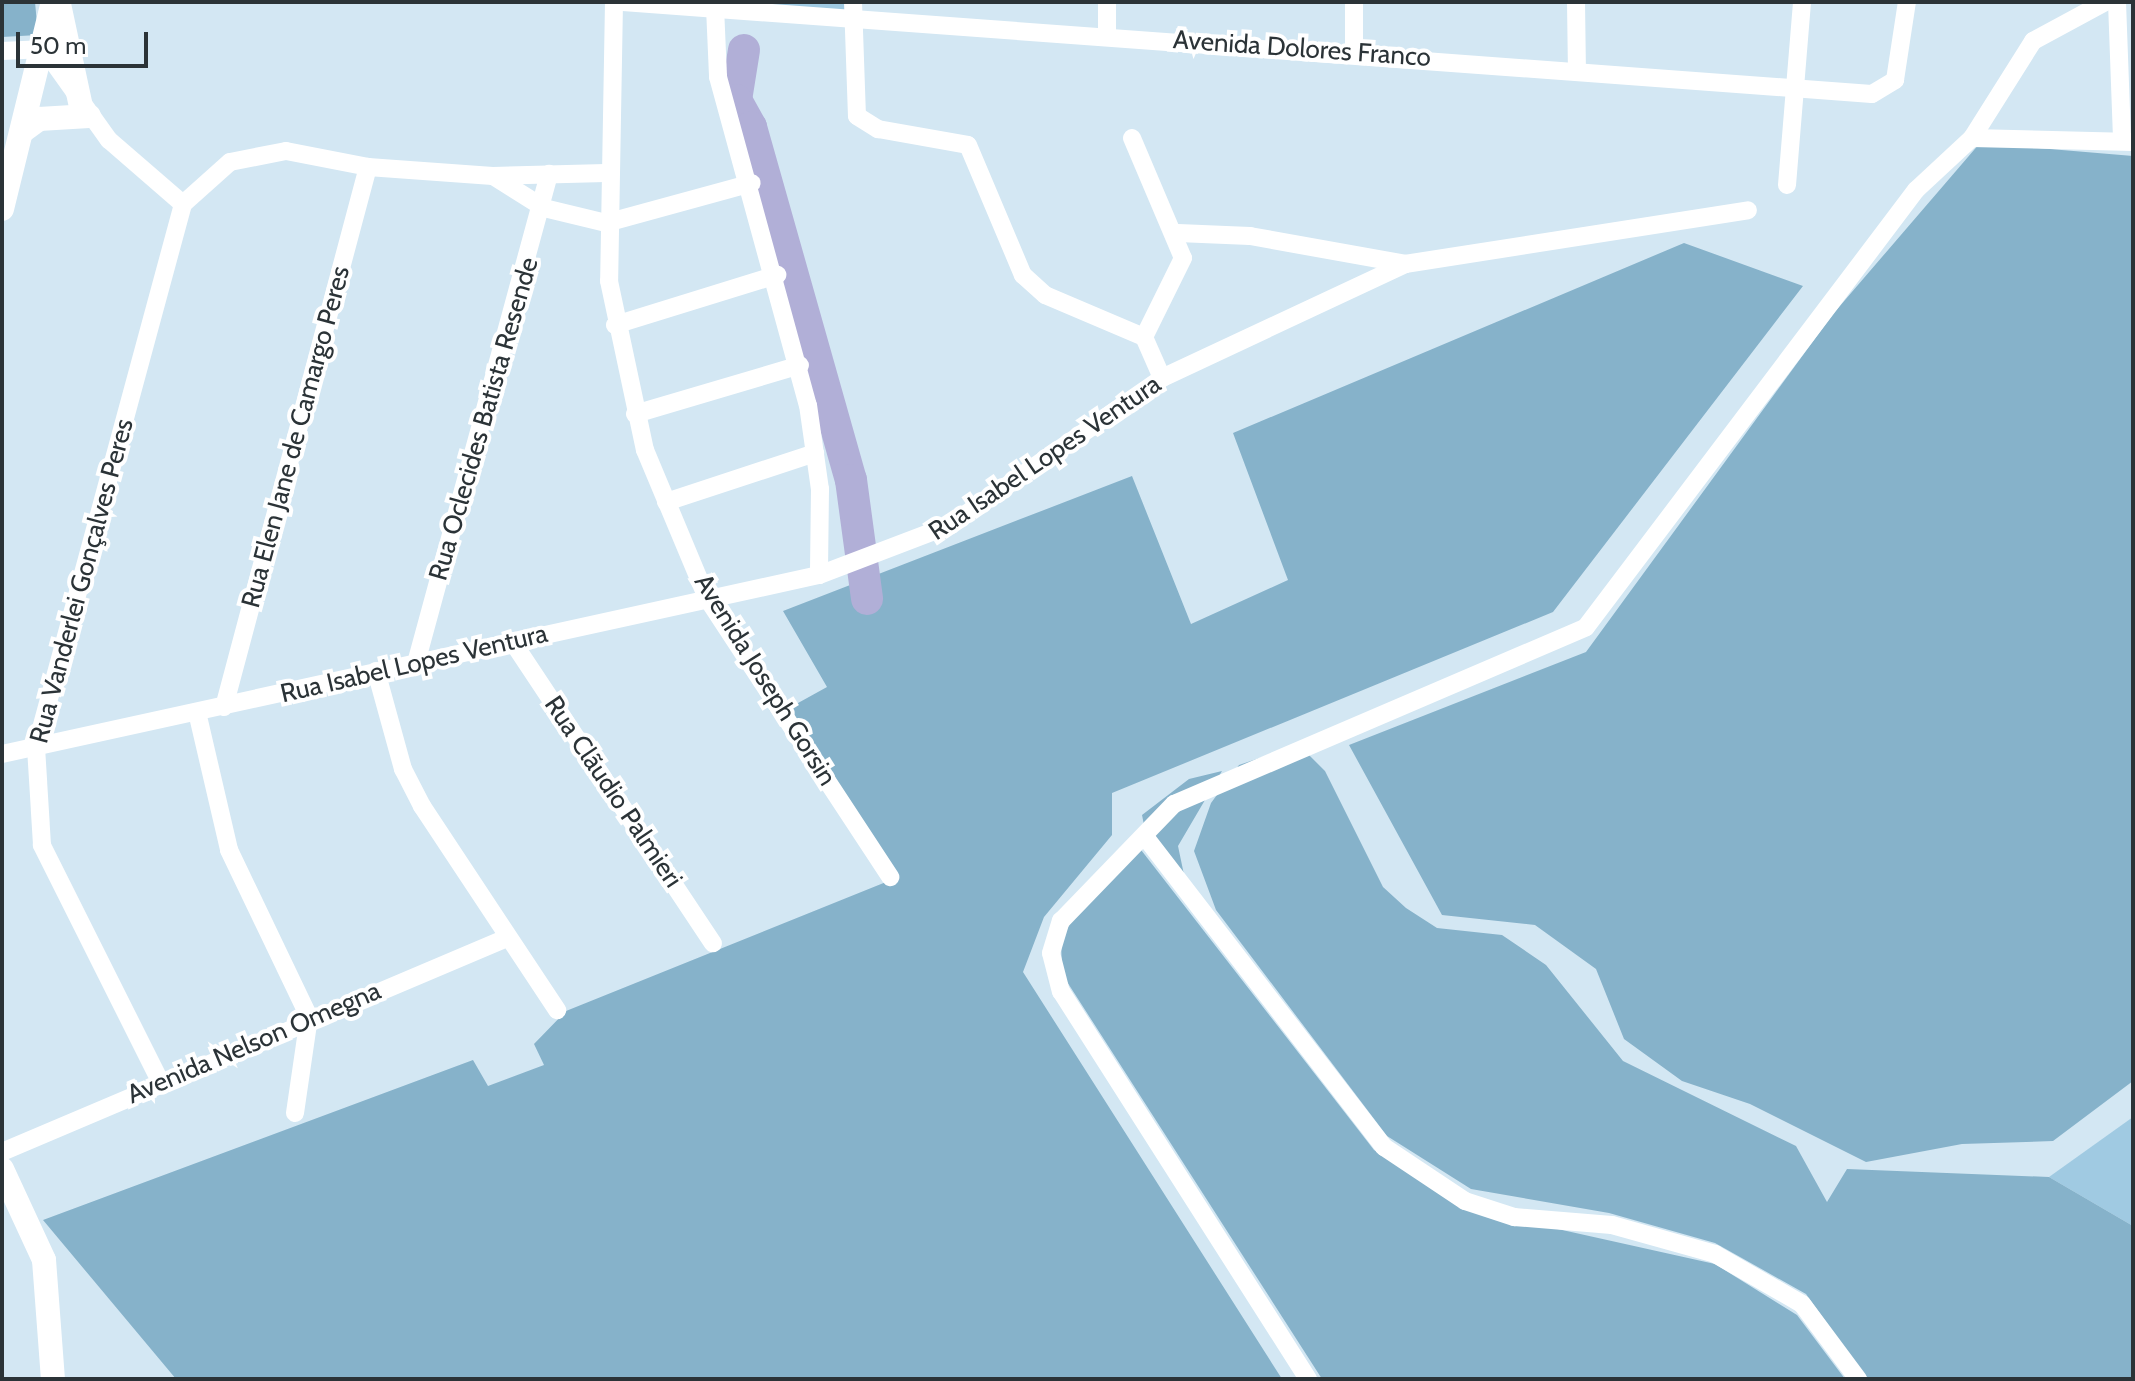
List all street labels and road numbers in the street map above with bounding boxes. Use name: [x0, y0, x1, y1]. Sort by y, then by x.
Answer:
street label: Avenida Dolores Franco: [1172, 24, 1432, 74]
street label: Rua Oclecides Batista Resende: [423, 254, 545, 584]
street label: Rua Elen Jane de Camargo Peres: [235, 263, 357, 611]
street label: Rua Isabel Lopes Ventura: [923, 369, 1167, 547]
street label: Rua Vanderlei Gonçalves Peres: [24, 415, 140, 747]
street label: Avenida Joseph Gorsin: [687, 568, 843, 792]
street label: Rua Isabel Lopes Ventura: [278, 618, 550, 710]
street label: Rua Clãudio Palmieri: [537, 690, 689, 894]
street label: Avenida Nelson Omegna: [122, 975, 386, 1111]

